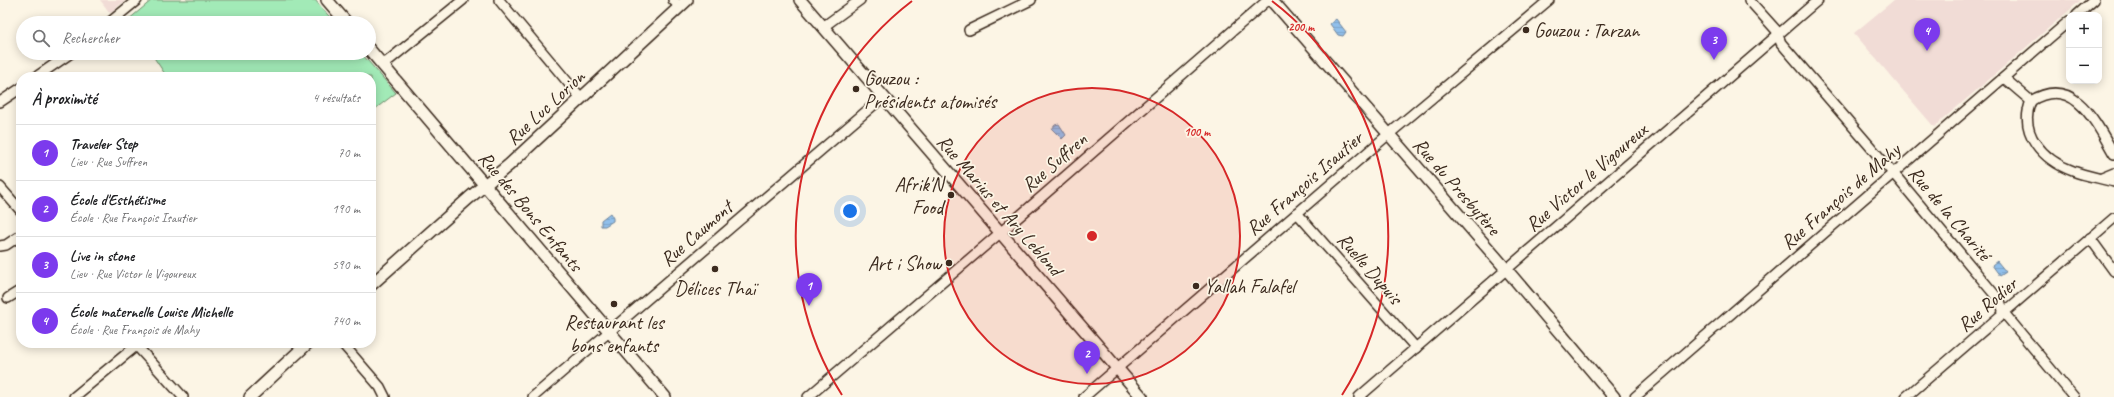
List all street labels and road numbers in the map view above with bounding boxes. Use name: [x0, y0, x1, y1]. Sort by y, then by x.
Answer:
street label: Rue Luc Lorion: [500, 64, 591, 150]
street label: Rue Victor le Vigoureux: [1520, 116, 1654, 237]
street label: Rue François Isautier: [1241, 125, 1369, 241]
street label: Rue Suffren: [1016, 126, 1093, 198]
street label: Rue Marius et Ary Leblond: [931, 129, 1070, 284]
street label: Rue du Presbytère: [1407, 132, 1507, 241]
street label: Rue François de Mahy: [1775, 136, 1907, 255]
street label: Rue des Bons Enfants: [473, 146, 590, 278]
street label: Rue de la Charité: [1903, 161, 1999, 268]
street label: Rue Caumont: [655, 193, 740, 272]
street label: Ruelle Dupuis: [1332, 227, 1409, 311]
street label: Rue Rodier: [1952, 270, 2024, 337]

